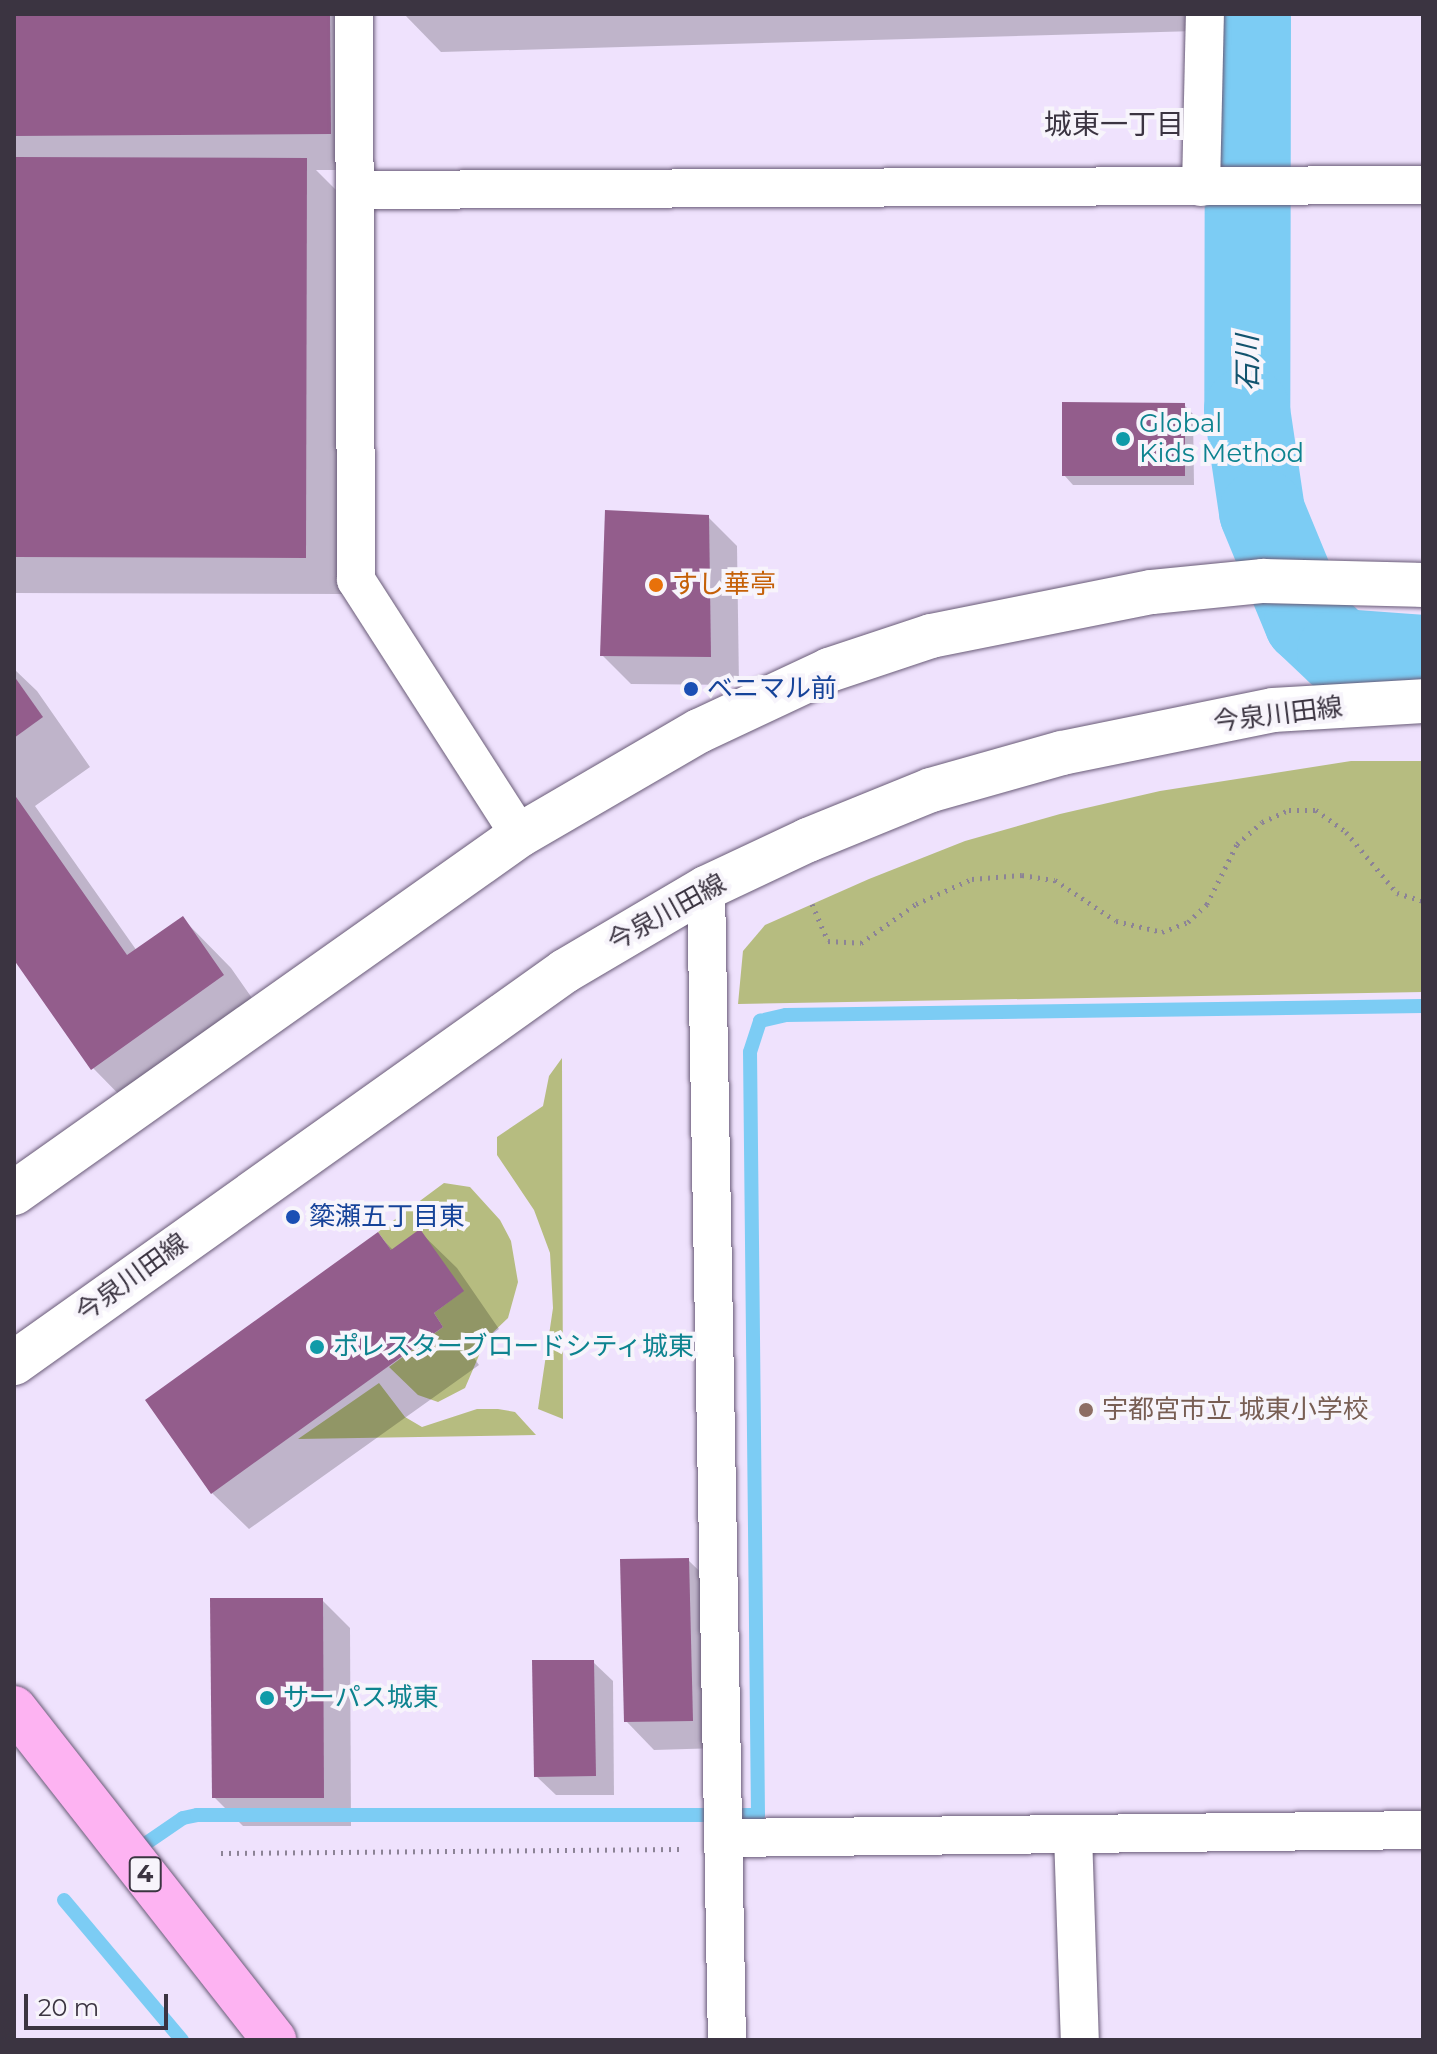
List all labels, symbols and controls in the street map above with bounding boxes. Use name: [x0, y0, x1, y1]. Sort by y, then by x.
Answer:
district label: 城東一丁目: [1044, 107, 1184, 141]
water label: 石川: [1230, 335, 1264, 391]
place label: Global Kids Method: [1139, 408, 1304, 470]
marker: Global Kids Method: [1114, 430, 1132, 448]
place label: すし華亭: [672, 569, 776, 601]
marker: すし華亭: [647, 576, 665, 594]
place label: ベニマル前: [707, 673, 837, 705]
marker: ベニマル前: [682, 680, 700, 698]
street label: 今泉川田線: [1212, 692, 1344, 738]
street label: 今泉川田線: [603, 868, 731, 958]
place label: 簗瀬五丁目東: [309, 1201, 465, 1233]
marker: 簗瀬五丁目東: [284, 1208, 302, 1226]
street label: 今泉川田線: [70, 1227, 194, 1329]
place label: ポレスターブロードシティ城東: [333, 1331, 697, 1363]
marker: ポレスターブロードシティ城東: [308, 1338, 326, 1356]
place label: 宇都宮市立 城東小学校: [1102, 1394, 1369, 1426]
marker: 宇都宮市立 城東小学校: [1077, 1401, 1095, 1419]
place label: サーパス城東: [283, 1682, 439, 1714]
marker: サーパス城東: [258, 1689, 276, 1707]
road number: 4: [127, 1854, 163, 1894]
scale bar: [28, 1978, 172, 2028]
text: 20 m: [38, 1993, 99, 2022]

